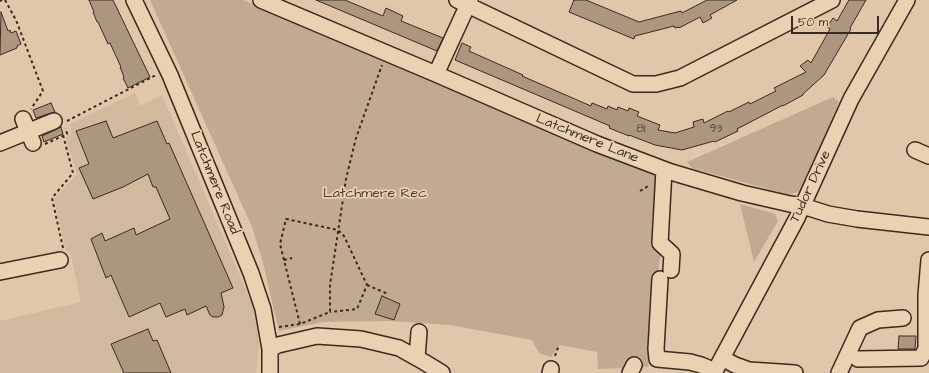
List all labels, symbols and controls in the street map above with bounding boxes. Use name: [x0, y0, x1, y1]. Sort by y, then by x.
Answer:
scale bar: [793, 8, 881, 34]
text: 50 m: [798, 14, 828, 31]
street label: Latchmere Lane: [533, 111, 641, 167]
house number: 81: [636, 122, 646, 136]
house number: 93: [710, 122, 722, 136]
street label: Latchmere Road: [186, 129, 242, 237]
street label: Tudor Drive: [787, 148, 835, 226]
park label: Latchmere Rec: [323, 186, 427, 202]

